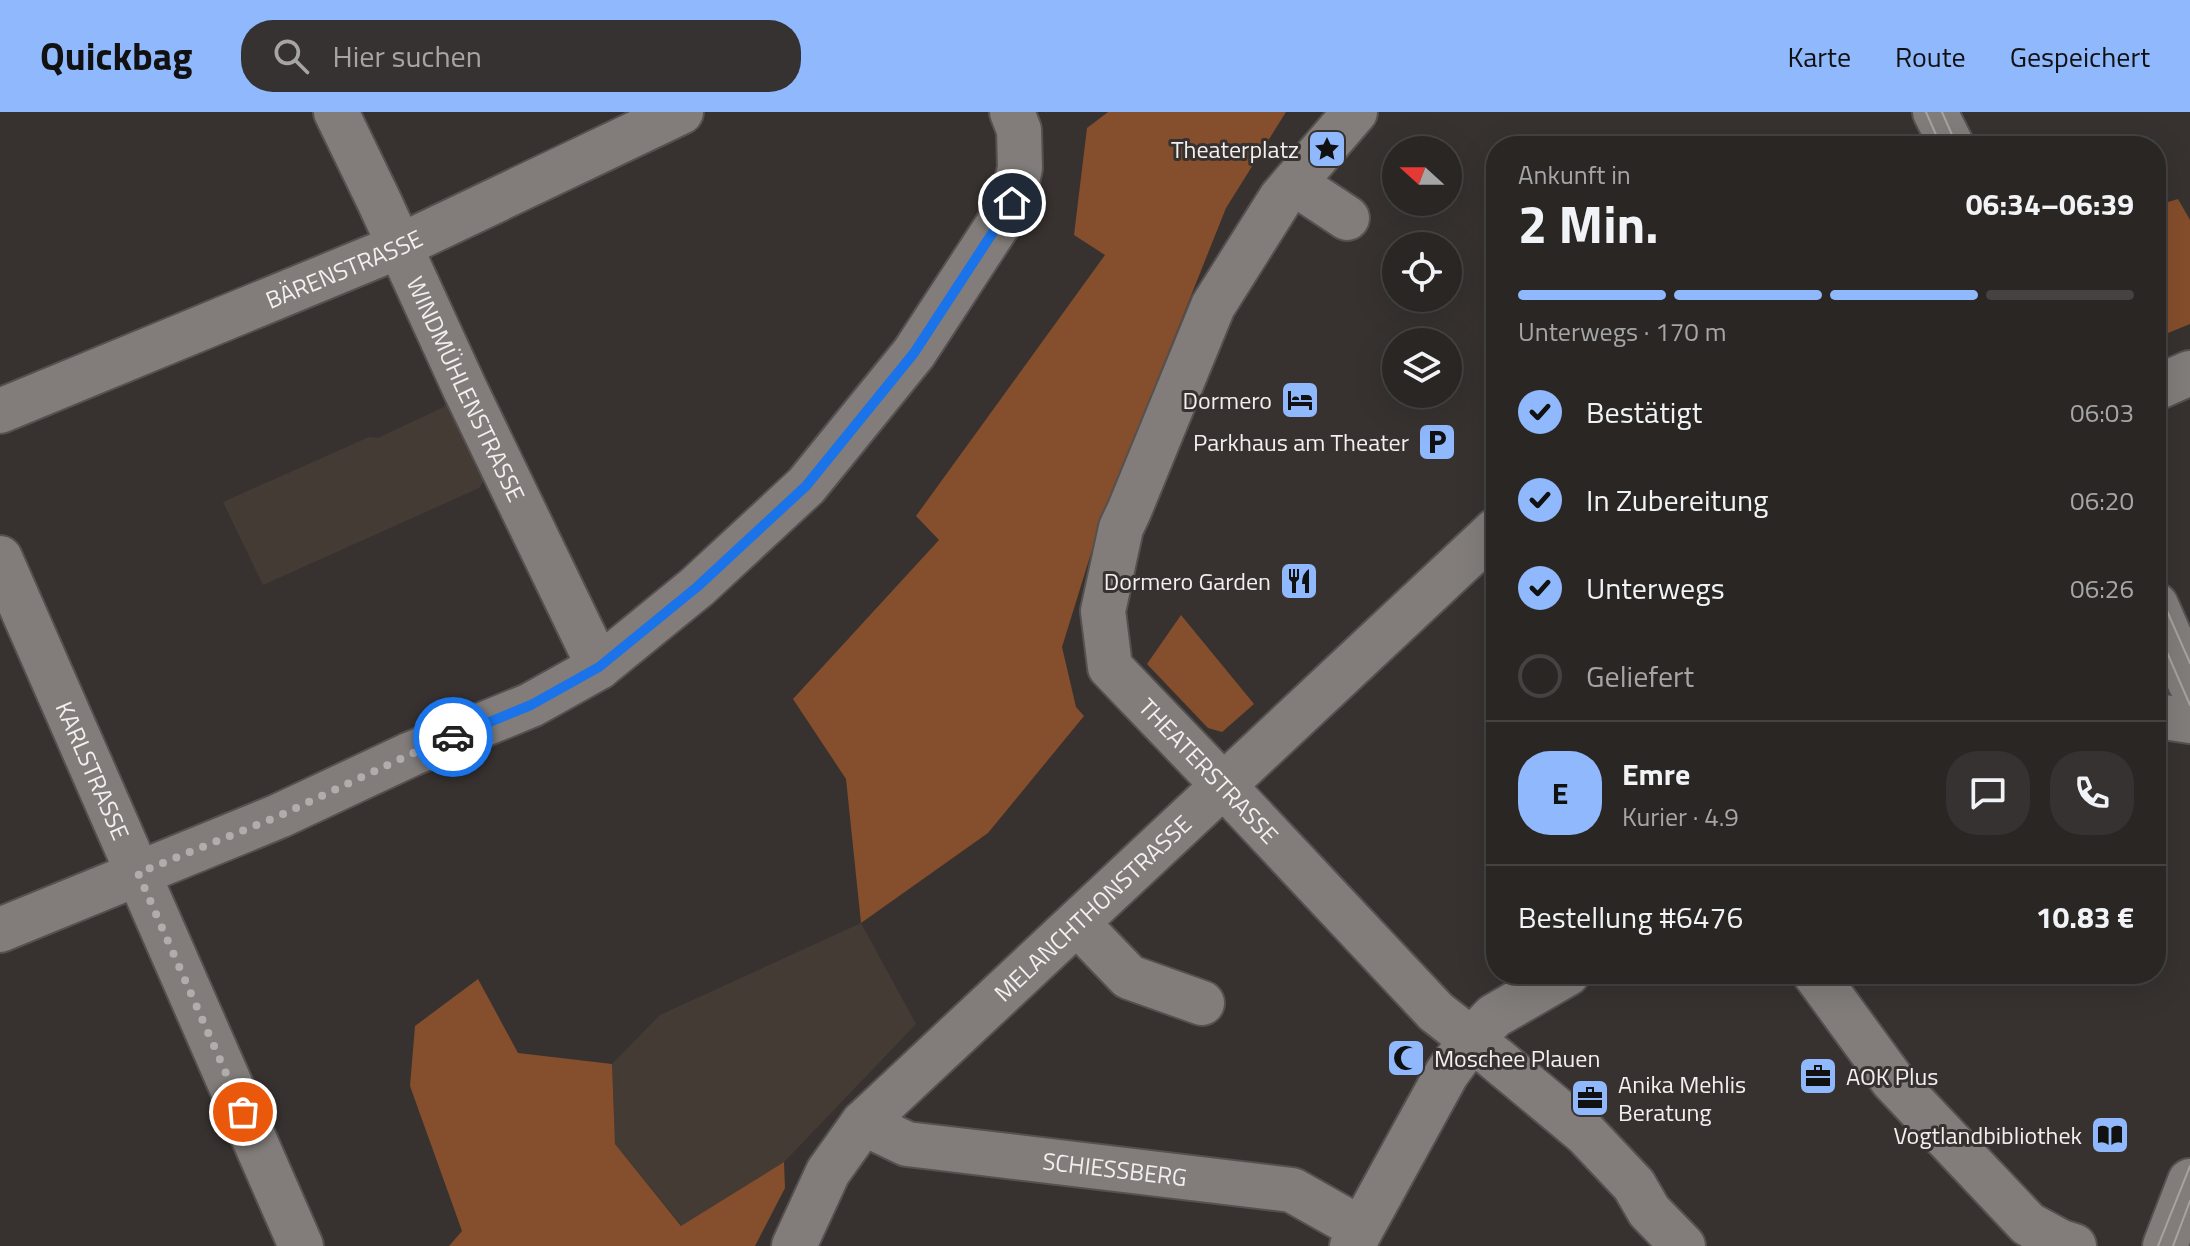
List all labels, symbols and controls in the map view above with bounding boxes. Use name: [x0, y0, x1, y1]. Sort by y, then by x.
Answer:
search box: [241, 20, 801, 92]
text: Quickbag: [40, 27, 193, 85]
text: Hier suchen: [333, 33, 482, 79]
icon: search: [269, 34, 313, 78]
text: Karte: [1787, 35, 1851, 78]
text: Route: [1895, 35, 1966, 78]
text: Gespeichert: [2010, 35, 2150, 78]
place icon: Theaterplatz: [1306, 128, 1348, 170]
place label: Theaterplatz: [1171, 131, 1299, 167]
north arrow: [1382, 136, 1462, 216]
map controls: [1382, 136, 1462, 408]
text: Ankunft in: [1518, 155, 1631, 194]
pin: [978, 169, 1046, 237]
icon: home: [990, 181, 1034, 225]
text: 06:34–06:39: [1966, 181, 2134, 227]
text: 2 Min.: [1518, 184, 1659, 263]
street label: BÄRENSTRASSE: [260, 220, 428, 318]
button: locate: [1382, 232, 1462, 312]
street label: WINDMÜHLENSTRASSE: [398, 270, 535, 508]
text: Unterwegs · 170 m: [1518, 312, 1726, 351]
button: layers: [1382, 328, 1462, 408]
hotel icon: Dormero: [1279, 379, 1321, 421]
place label: Dormero: [1183, 382, 1272, 418]
text: Bestätigt: [1586, 389, 1702, 435]
icon: check: [1518, 390, 1562, 434]
text: 06:03: [2070, 393, 2134, 432]
parking icon: Parkhaus am Theater: [1416, 421, 1458, 463]
place label: Parkhaus am Theater: [1193, 424, 1409, 460]
text: In Zubereitung: [1586, 477, 1769, 523]
icon: check: [1518, 478, 1562, 522]
text: 06:20: [2070, 481, 2134, 520]
restaurant icon: Dormero Garden: [1278, 560, 1320, 602]
place label: Dormero Garden: [1104, 563, 1271, 599]
text: Unterwegs: [1586, 565, 1725, 611]
icon: check: [1518, 566, 1562, 610]
text: 06:26: [2070, 569, 2134, 608]
text: Geliefert: [1586, 653, 1694, 699]
street label: THEATERSTRASSE: [1130, 689, 1287, 852]
street label: KARLSTRASSE: [47, 696, 139, 846]
courier: [413, 697, 493, 777]
icon: car: [431, 715, 475, 759]
text: Emre: [1622, 751, 1690, 797]
button: chat: [1946, 751, 2030, 835]
button: phone: [2050, 751, 2134, 835]
text: E: [1552, 770, 1568, 816]
text: Kurier · 4.9: [1622, 797, 1739, 836]
street label: MELANCHTHONSTRASSE: [985, 806, 1199, 1010]
text: Bestellung #6476: [1518, 894, 1743, 940]
text: 10.83 €: [2036, 894, 2134, 940]
mosque icon: Moschee Plauen: [1385, 1037, 1427, 1079]
place label: Moschee Plauen: [1434, 1040, 1600, 1076]
office icon: AOK Plus: [1797, 1055, 1839, 1097]
place label: AOK Plus: [1846, 1058, 1938, 1094]
place label: Anika Mehlis Beratung: [1618, 1066, 1746, 1130]
office icon: Anika Mehlis Beratung: [1569, 1077, 1611, 1119]
pin: [209, 1078, 277, 1146]
icon: bag: [221, 1090, 265, 1134]
library icon: Vogtlandbibliothek: [2089, 1114, 2131, 1156]
place label: Vogtlandbibliothek: [1893, 1117, 2083, 1153]
street label: SCHIESSBERG: [1041, 1142, 1189, 1195]

